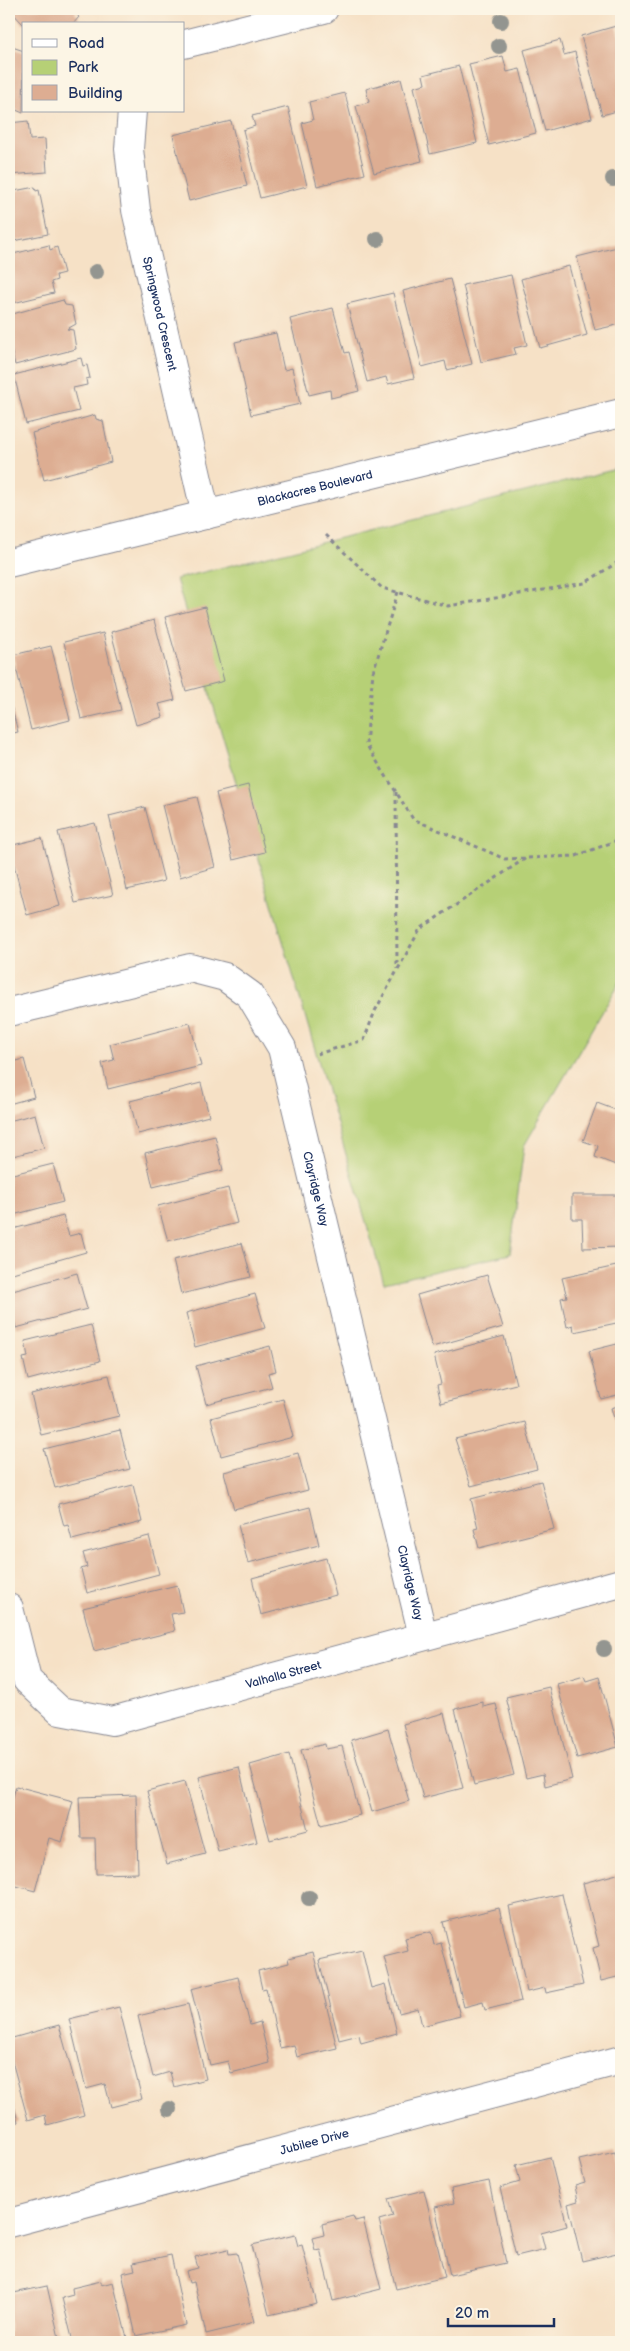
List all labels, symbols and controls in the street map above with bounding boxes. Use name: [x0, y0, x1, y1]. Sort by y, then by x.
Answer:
legend: [22, 22, 185, 112]
text: Road: [68, 34, 104, 53]
text: Park: [68, 58, 99, 77]
text: Building: [68, 84, 123, 103]
street label: Springwood Crescent: [139, 255, 180, 373]
street label: Blackacres Boulevard: [256, 467, 374, 509]
street label: Clayridge Way: [300, 1150, 332, 1228]
street label: Clayridge Way: [394, 1544, 427, 1622]
street label: Valhalla Street: [244, 1657, 323, 1692]
street label: Jubilee Drive: [278, 2125, 351, 2158]
scale bar: [448, 2296, 554, 2328]
text: 20 m: [455, 2304, 489, 2323]

